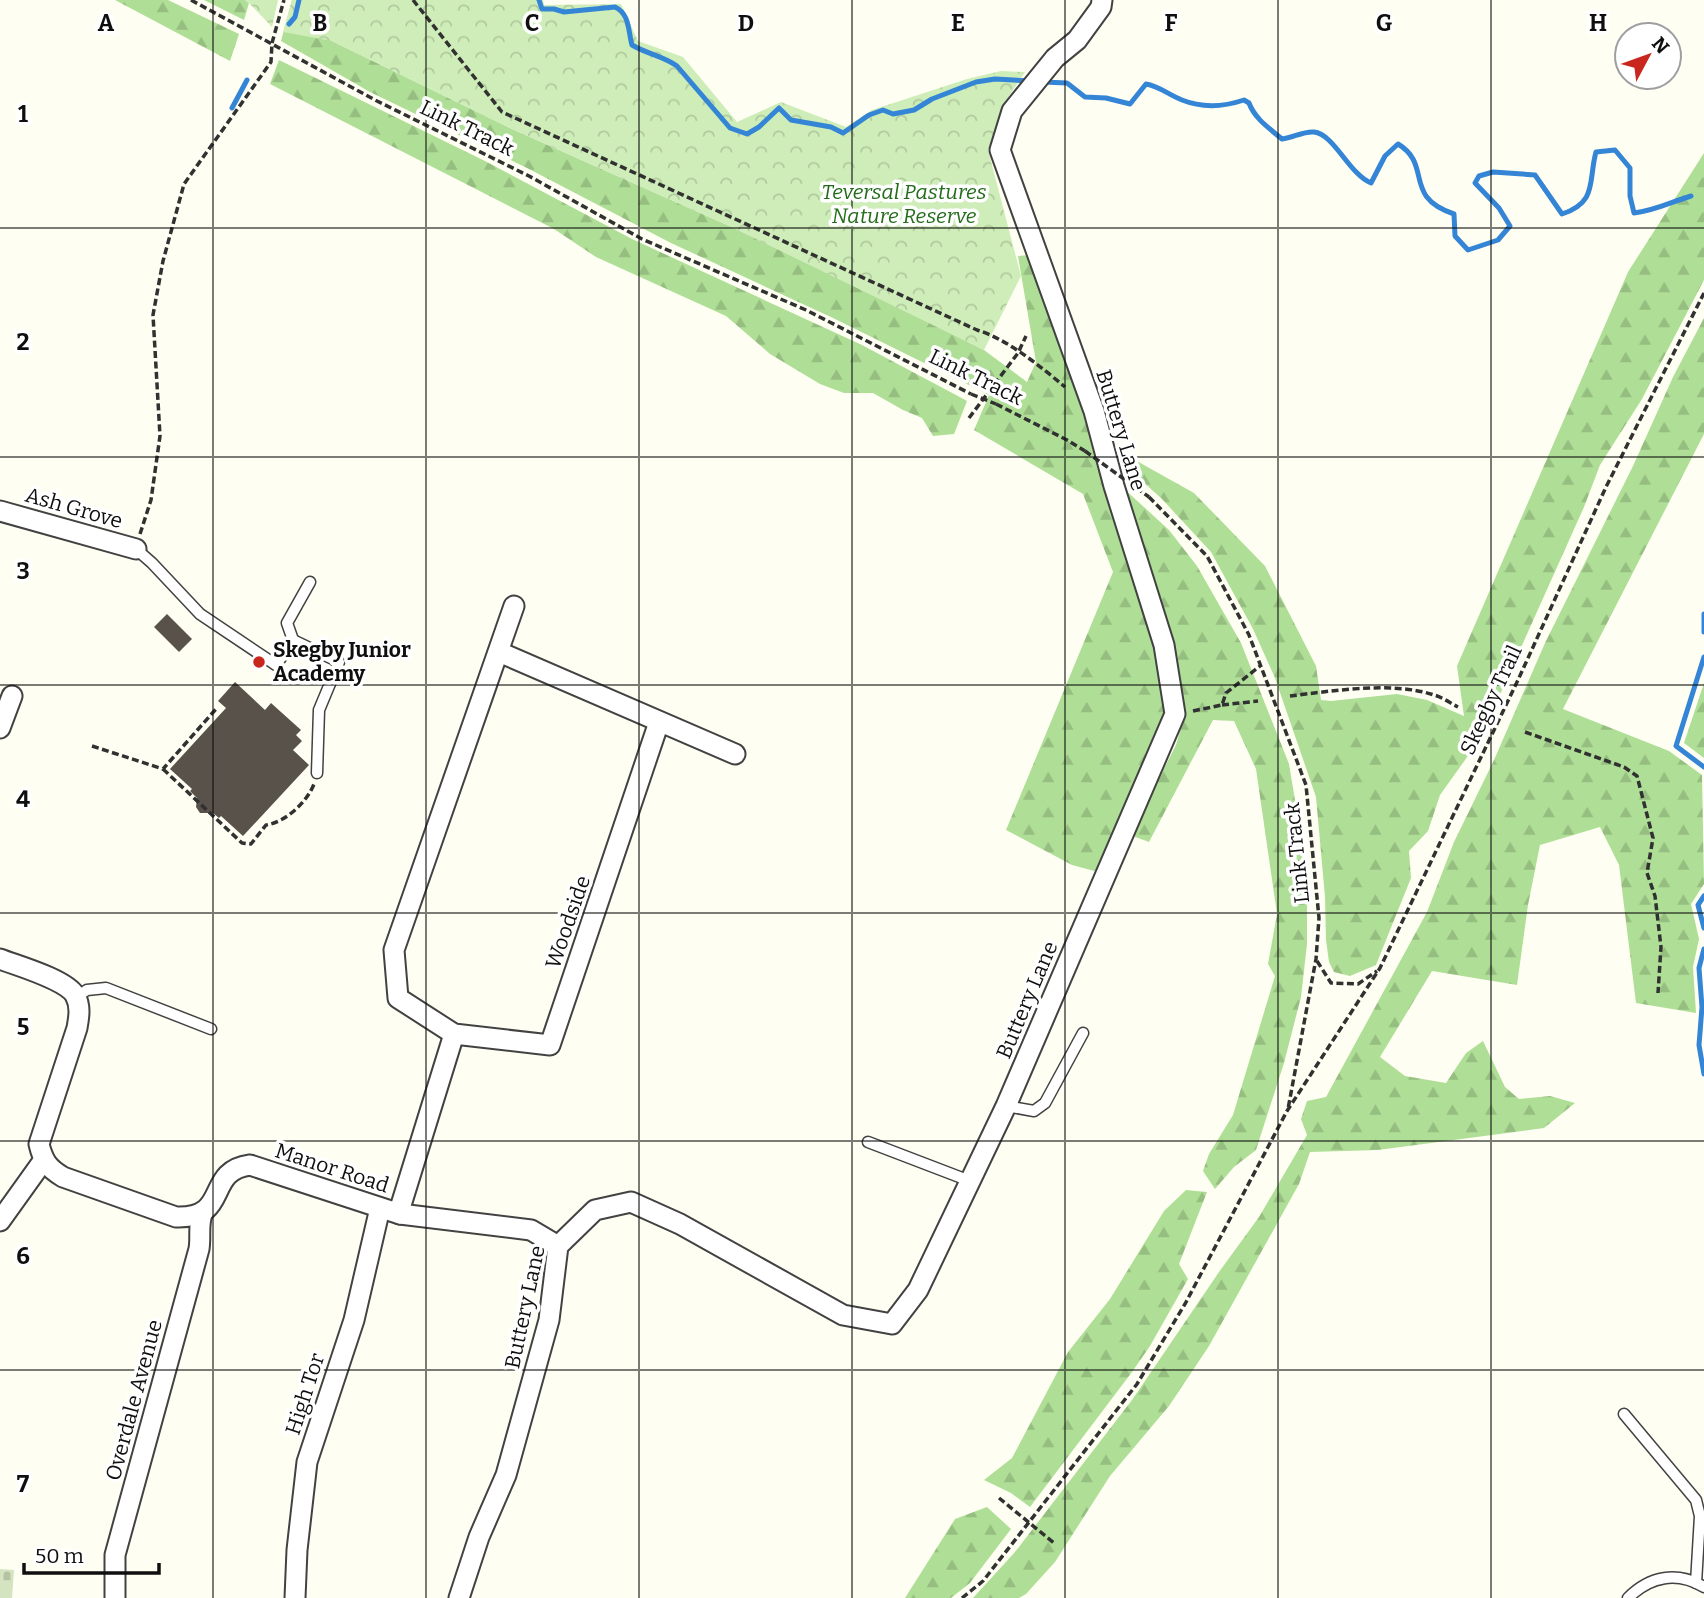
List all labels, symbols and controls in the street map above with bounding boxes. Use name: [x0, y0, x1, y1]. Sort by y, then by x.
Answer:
text: A: [98, 9, 115, 37]
text: B: [313, 9, 327, 37]
text: C: [525, 9, 539, 37]
text: D: [738, 9, 754, 37]
text: E: [951, 9, 965, 37]
text: F: [1165, 9, 1178, 37]
text: G: [1376, 9, 1393, 37]
text: H: [1589, 9, 1607, 37]
north arrow: [1613, 21, 1683, 91]
text: N: [1647, 32, 1674, 59]
street label: Link Track: [416, 94, 518, 162]
text: 1: [18, 100, 28, 128]
park label: Teversal Pastures Nature Reserve: [821, 179, 987, 229]
text: 2: [17, 328, 30, 356]
street label: Link Track: [925, 343, 1027, 411]
street label: Buttery Lane: [1090, 366, 1152, 494]
street label: Ash Grove: [22, 482, 126, 534]
text: 3: [16, 557, 30, 585]
place label: Skegby Junior Academy: [273, 637, 411, 687]
street label: Skegby Trail: [1454, 641, 1528, 759]
marker: Skegby Junior Academy: [251, 654, 267, 670]
text: 4: [16, 785, 30, 813]
street label: Link Track: [1279, 801, 1315, 905]
street label: Woodside: [540, 872, 596, 972]
street label: Buttery Lane: [991, 937, 1063, 1063]
text: 5: [17, 1013, 29, 1041]
street label: Manor Road: [272, 1137, 392, 1199]
text: 6: [16, 1242, 30, 1270]
street label: Buttery Lane: [499, 1243, 551, 1371]
street label: Overdale Avenue: [100, 1317, 168, 1483]
street label: High Tor: [280, 1350, 330, 1438]
text: 7: [17, 1470, 30, 1498]
scale bar: [24, 1532, 159, 1576]
text: 50 m: [35, 1543, 84, 1569]

